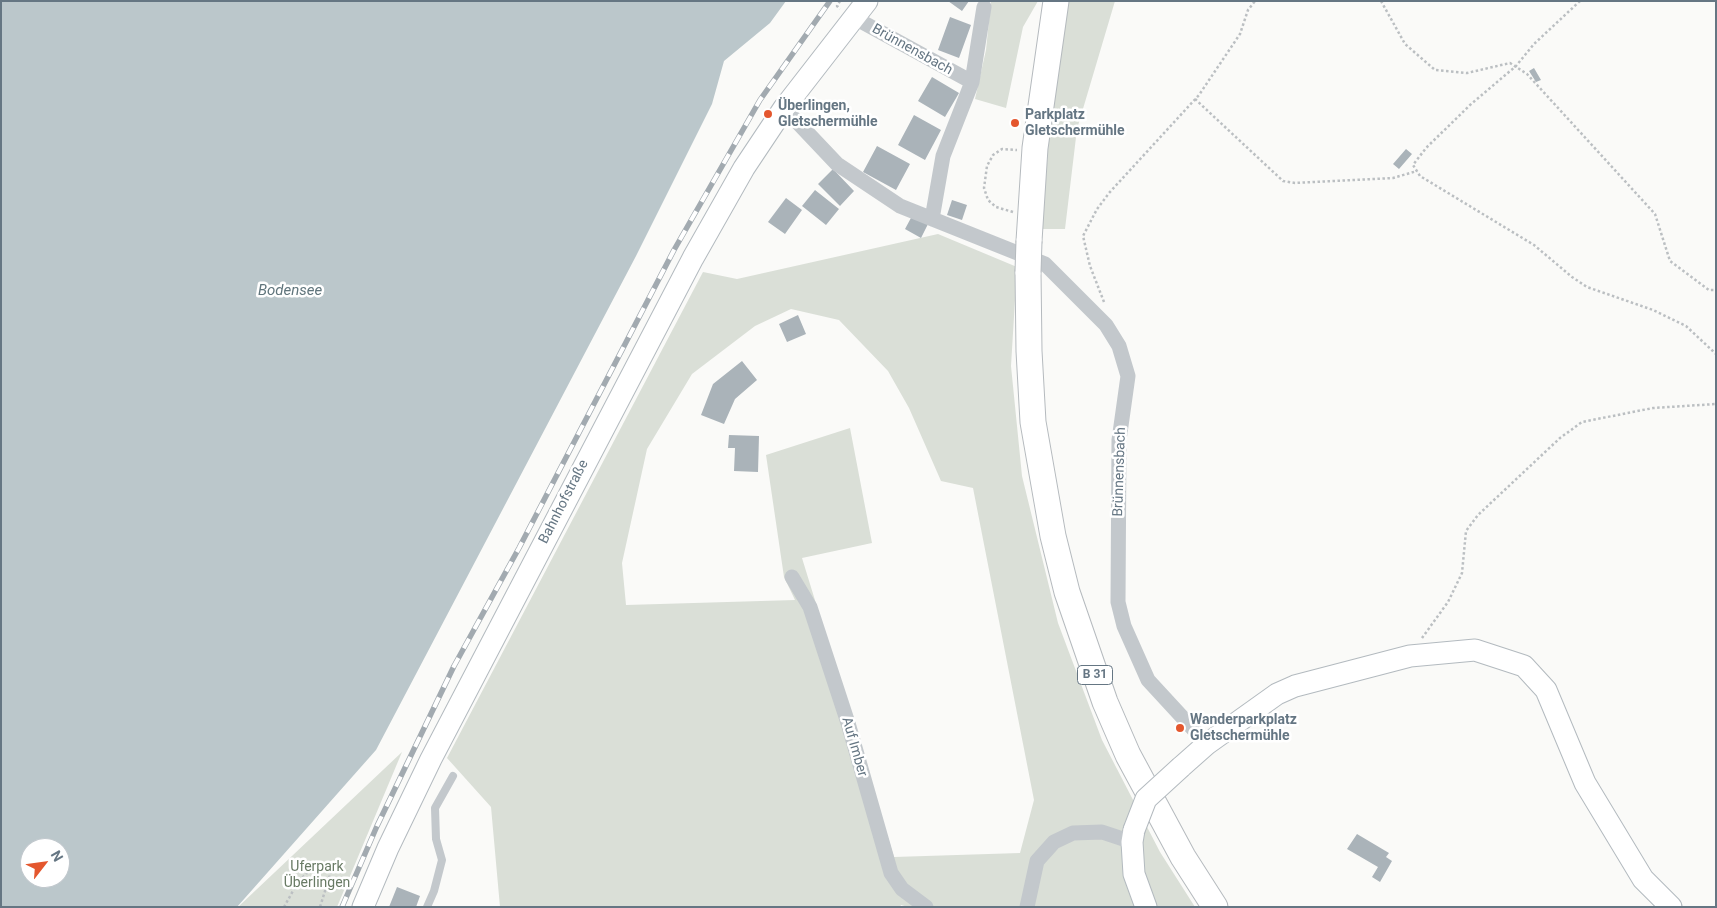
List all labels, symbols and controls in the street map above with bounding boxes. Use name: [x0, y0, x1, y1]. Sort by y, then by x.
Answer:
street label: Brünnensbach: [869, 21, 955, 79]
place label: Überlingen, Gletschermühle: [778, 98, 878, 130]
place label: Parkplatz Gletschermühle: [1025, 107, 1125, 140]
marker: Überlingen, Gletschermühle: [762, 108, 774, 120]
marker: Parkplatz Gletschermühle: [1009, 117, 1021, 129]
water label: Bodensee: [258, 282, 322, 300]
street label: Brünnensbach: [1110, 427, 1130, 517]
street label: Bahnhofstraße: [536, 457, 592, 547]
road number: B 31: [1078, 666, 1112, 684]
place label: Wanderparkplatz Gletschermühle: [1190, 712, 1297, 744]
street label: Auf Imber: [837, 715, 871, 779]
marker: Wanderparkplatz Gletschermühle: [1174, 722, 1186, 734]
north arrow: [20, 838, 70, 888]
text: N: [48, 848, 67, 864]
park label: Uferpark Überlingen: [284, 859, 350, 892]

